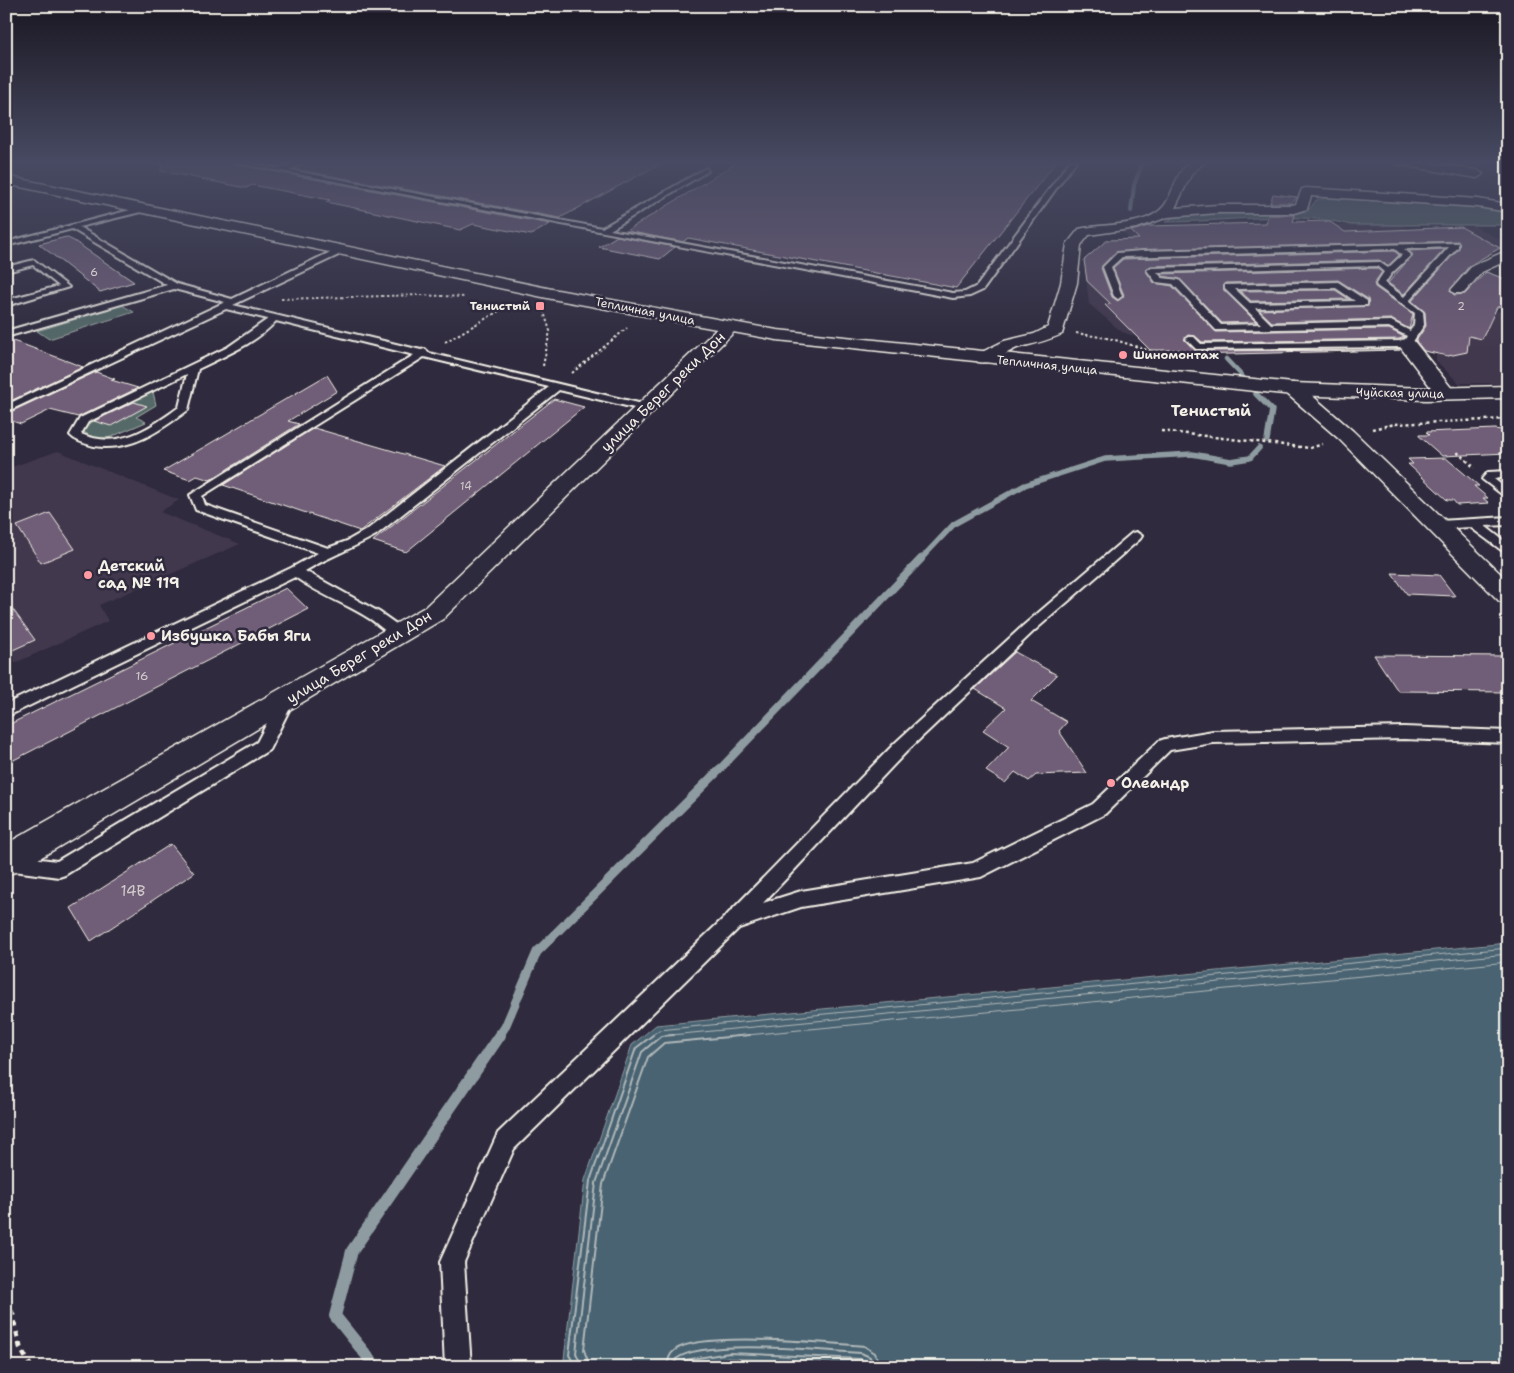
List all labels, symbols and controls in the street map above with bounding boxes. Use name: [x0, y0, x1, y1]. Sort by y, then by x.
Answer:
house number: 6: [90, 265, 98, 280]
street label: Тепличная улица: [594, 293, 697, 329]
place label: Тенистый: [470, 298, 531, 314]
house number: 2: [1457, 299, 1465, 314]
marker: Тенистый: [534, 300, 546, 312]
street label: улица Берег реки Дон: [596, 327, 730, 457]
place label: Шиномонтаж: [1133, 347, 1220, 363]
marker: Шиномонтаж: [1117, 349, 1129, 361]
street label: Тепличная улица: [996, 352, 1099, 378]
street label: Чуйская улица: [1356, 384, 1445, 402]
district label: Тенистый: [1171, 400, 1251, 421]
house number: 14: [460, 479, 472, 494]
place label: Детский сад № 119: [98, 556, 180, 593]
marker: Детский сад № 119: [82, 569, 94, 581]
street label: улица Берег реки Дон: [283, 606, 435, 708]
place label: Избушка Бабы Яги: [161, 626, 312, 646]
marker: Избушка Бабы Яги: [145, 630, 157, 642]
house number: 16: [135, 668, 149, 684]
place label: Олеандр: [1121, 773, 1189, 793]
marker: Олеандр: [1105, 777, 1117, 789]
house number: 14В: [121, 881, 146, 901]

